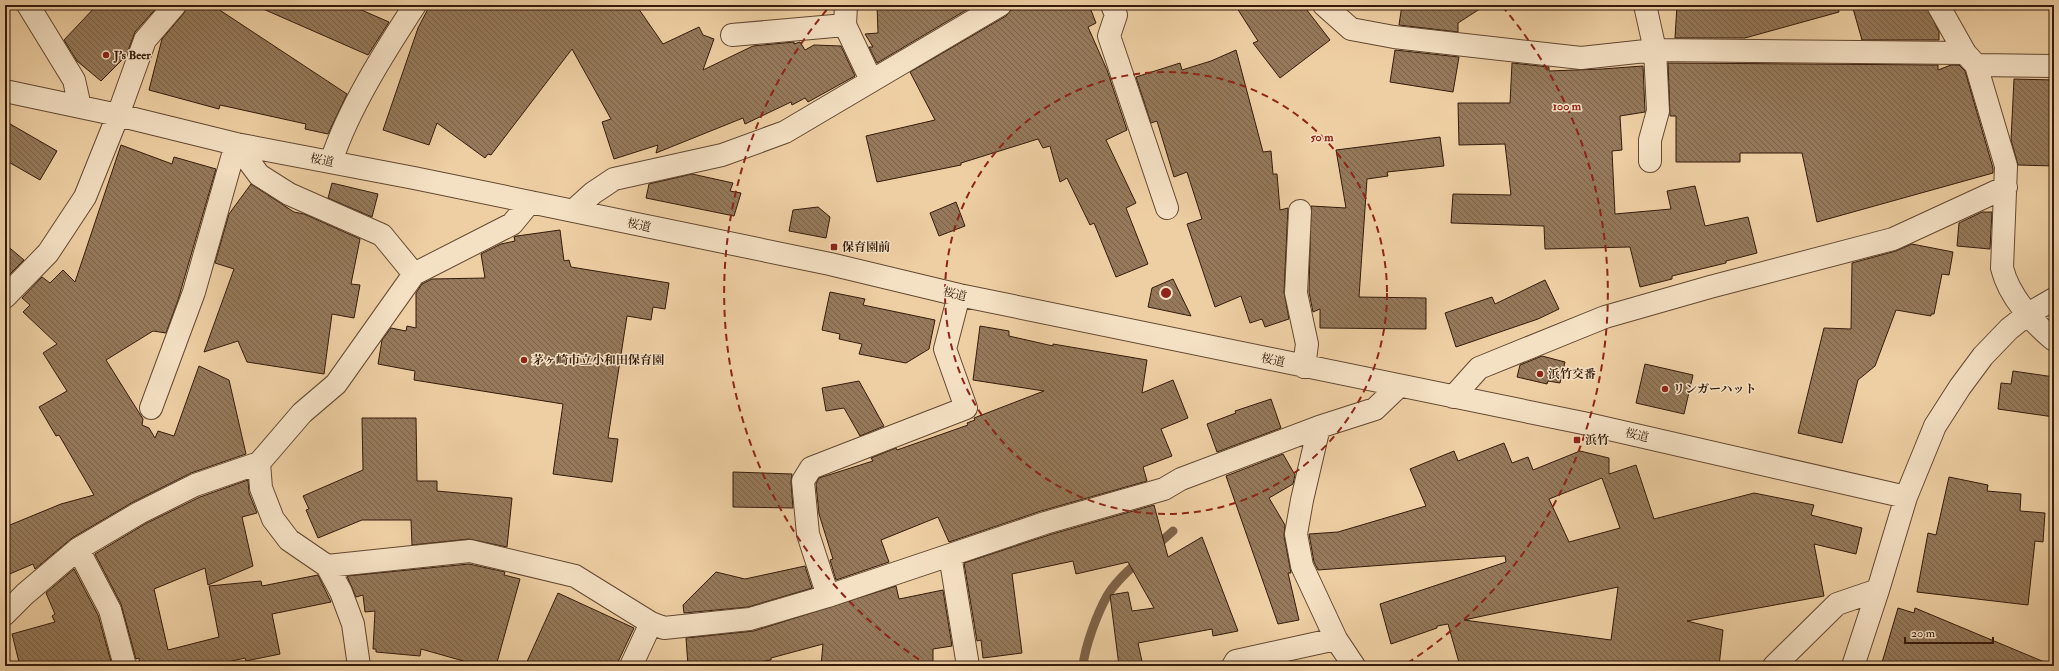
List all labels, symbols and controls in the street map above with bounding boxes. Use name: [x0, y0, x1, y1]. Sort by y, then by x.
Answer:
place label: J's Beer: [113, 48, 151, 63]
marker: J's Beer: [101, 50, 111, 60]
text: 100 m: [1553, 99, 1582, 114]
text: 50 m: [1310, 130, 1334, 145]
street label: 桜道: [309, 151, 335, 170]
street label: 桜道: [626, 216, 652, 235]
place label: 保育園前: [842, 240, 890, 255]
marker: 保育園前: [829, 242, 839, 252]
street label: 桜道: [942, 284, 968, 304]
centre of rings: [1159, 286, 1173, 300]
street label: 桜道: [1260, 351, 1286, 370]
place label: 茅ヶ崎市立小和田保育園: [532, 353, 664, 368]
marker: 茅ヶ崎市立小和田保育園: [519, 355, 529, 365]
place label: 浜竹交番: [1548, 367, 1596, 382]
marker: 浜竹交番: [1535, 369, 1545, 379]
place label: リンガーハット: [1673, 382, 1756, 397]
marker: リンガーハット: [1660, 384, 1670, 394]
street label: 桜道: [1624, 425, 1650, 445]
place label: 浜竹: [1585, 433, 1609, 448]
marker: 浜竹: [1572, 435, 1582, 445]
scale bar: [1905, 619, 1993, 645]
text: 20 m: [1911, 626, 1936, 641]

